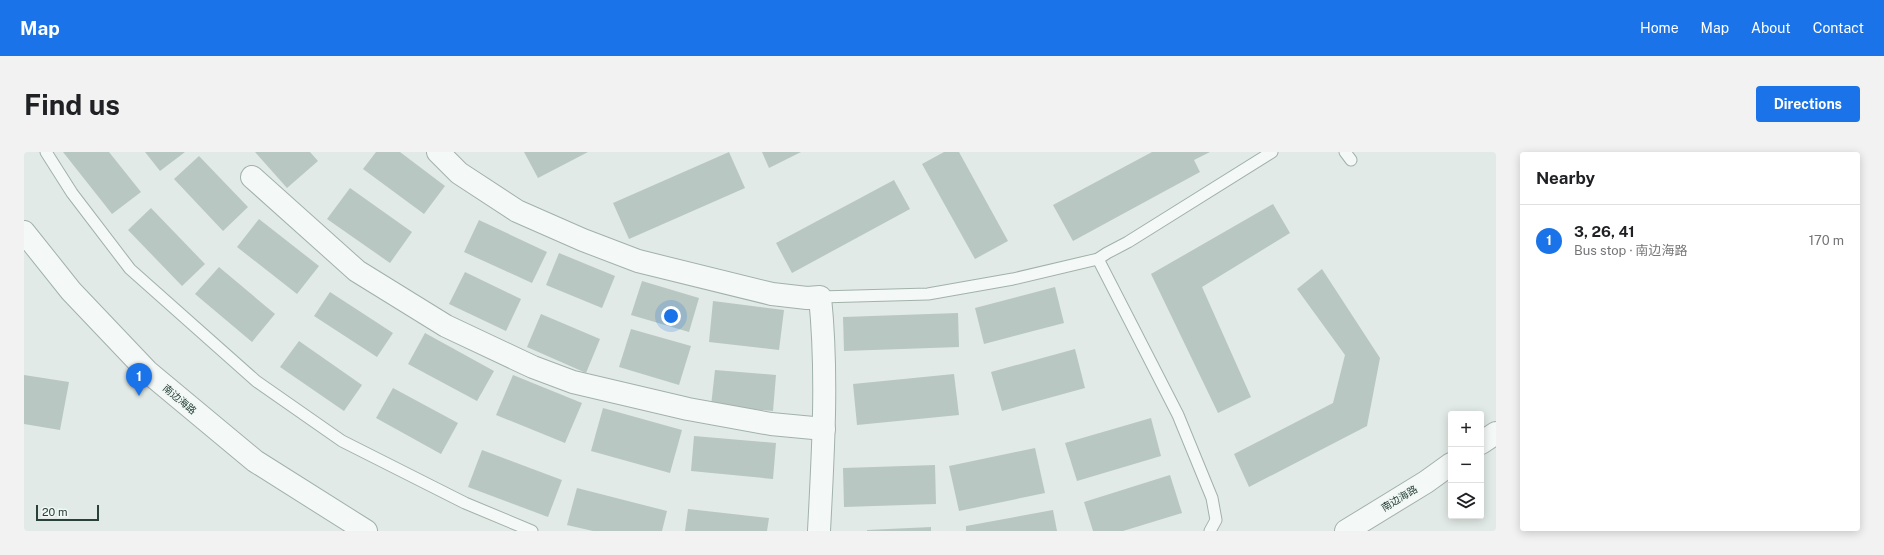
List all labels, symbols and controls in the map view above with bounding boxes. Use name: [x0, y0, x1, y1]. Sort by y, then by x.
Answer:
text: Map: [20, 17, 60, 39]
text: Home: [1640, 20, 1679, 36]
text: Map: [1701, 20, 1729, 36]
text: About: [1751, 20, 1791, 36]
text: Contact: [1813, 20, 1864, 36]
button: Directions: [1756, 86, 1860, 122]
text: Find us: [24, 88, 120, 121]
text: Nearby: [1536, 168, 1595, 188]
text: 3, 26, 41: [1574, 223, 1635, 240]
text: 1: [1546, 233, 1552, 248]
text: 170 m: [1809, 233, 1844, 248]
text: Bus stop · 南边海路: [1574, 243, 1688, 258]
your location: [661, 306, 681, 326]
pin: 1: [126, 363, 152, 396]
street label: 南边海路: [161, 382, 199, 416]
map controls: [1448, 411, 1484, 519]
button: +: [1448, 411, 1484, 447]
button: −: [1448, 447, 1484, 483]
street label: 南边海路: [1379, 483, 1419, 513]
button: layers: [1448, 483, 1484, 519]
scale bar: [36, 503, 99, 522]
text: 20 m: [42, 506, 67, 518]

